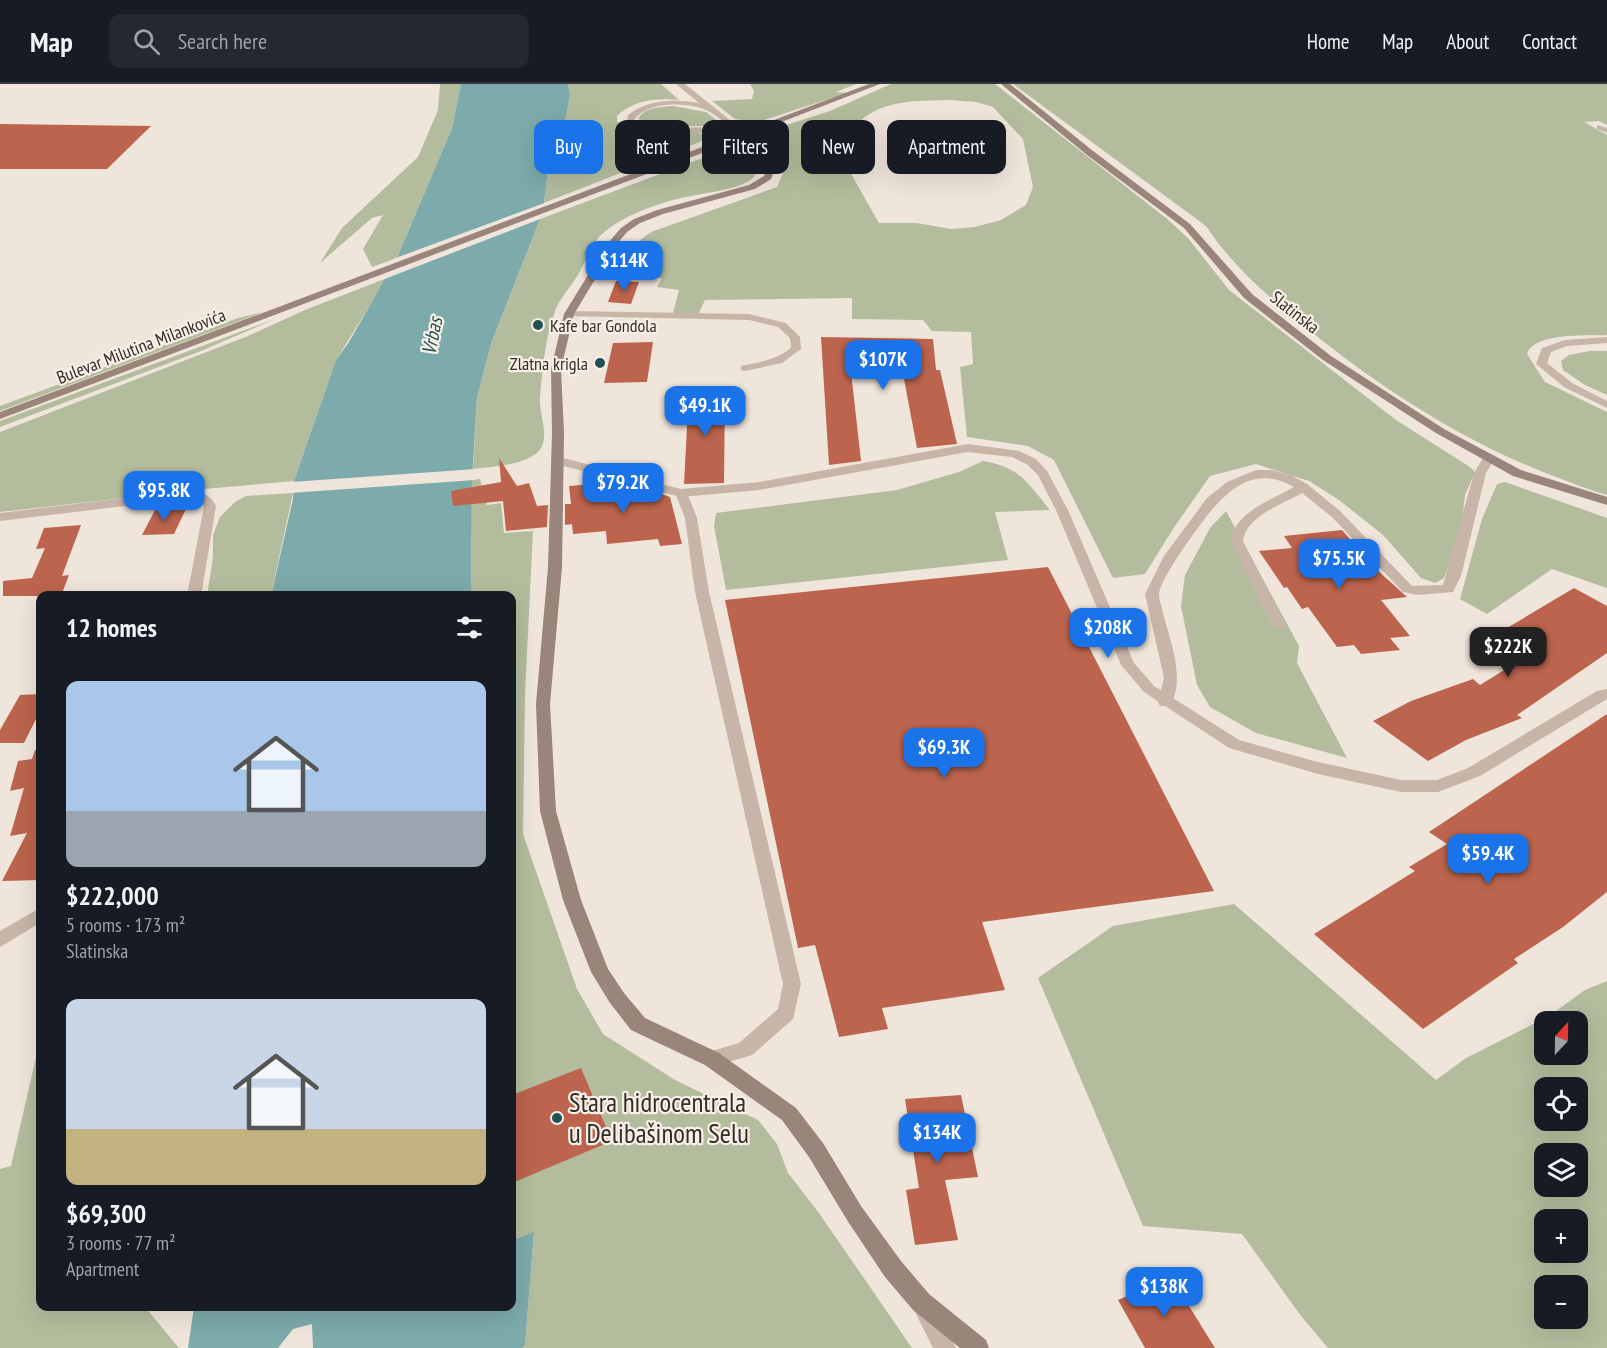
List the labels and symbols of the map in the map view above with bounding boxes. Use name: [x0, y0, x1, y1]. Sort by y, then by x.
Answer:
pin: $114K: [582, 241, 666, 292]
street label: Slatinska: [1266, 286, 1324, 338]
street label: Bulevar Milutina Milankovića: [53, 303, 229, 389]
water label: Vrbas: [416, 313, 449, 357]
place label: Kafe bar Gondola: [550, 314, 657, 337]
marker: Kafe bar Gondola: [531, 318, 545, 332]
pin: $107K: [841, 340, 925, 391]
place label: Zlatna krigla: [510, 352, 588, 375]
marker: Zlatna krigla: [593, 356, 607, 370]
pin: $49.1K: [656, 386, 754, 437]
pin: $79.2K: [574, 463, 672, 514]
pin: $95.8K: [115, 471, 213, 522]
pin: $75.5K: [1290, 539, 1388, 590]
pin: $208K: [1066, 608, 1150, 659]
pin: $222K: [1466, 627, 1550, 678]
pin: $69.3K: [895, 728, 993, 779]
pin: $59.4K: [1439, 834, 1537, 885]
north arrow: [1534, 1011, 1588, 1065]
place label: Stara hidrocentrala u Delibašinom Selu: [569, 1085, 749, 1150]
marker: Stara hidrocentrala u Delibašinom Selu: [550, 1111, 564, 1125]
pin: $134K: [895, 1113, 979, 1164]
pin: $138K: [1122, 1267, 1206, 1318]

